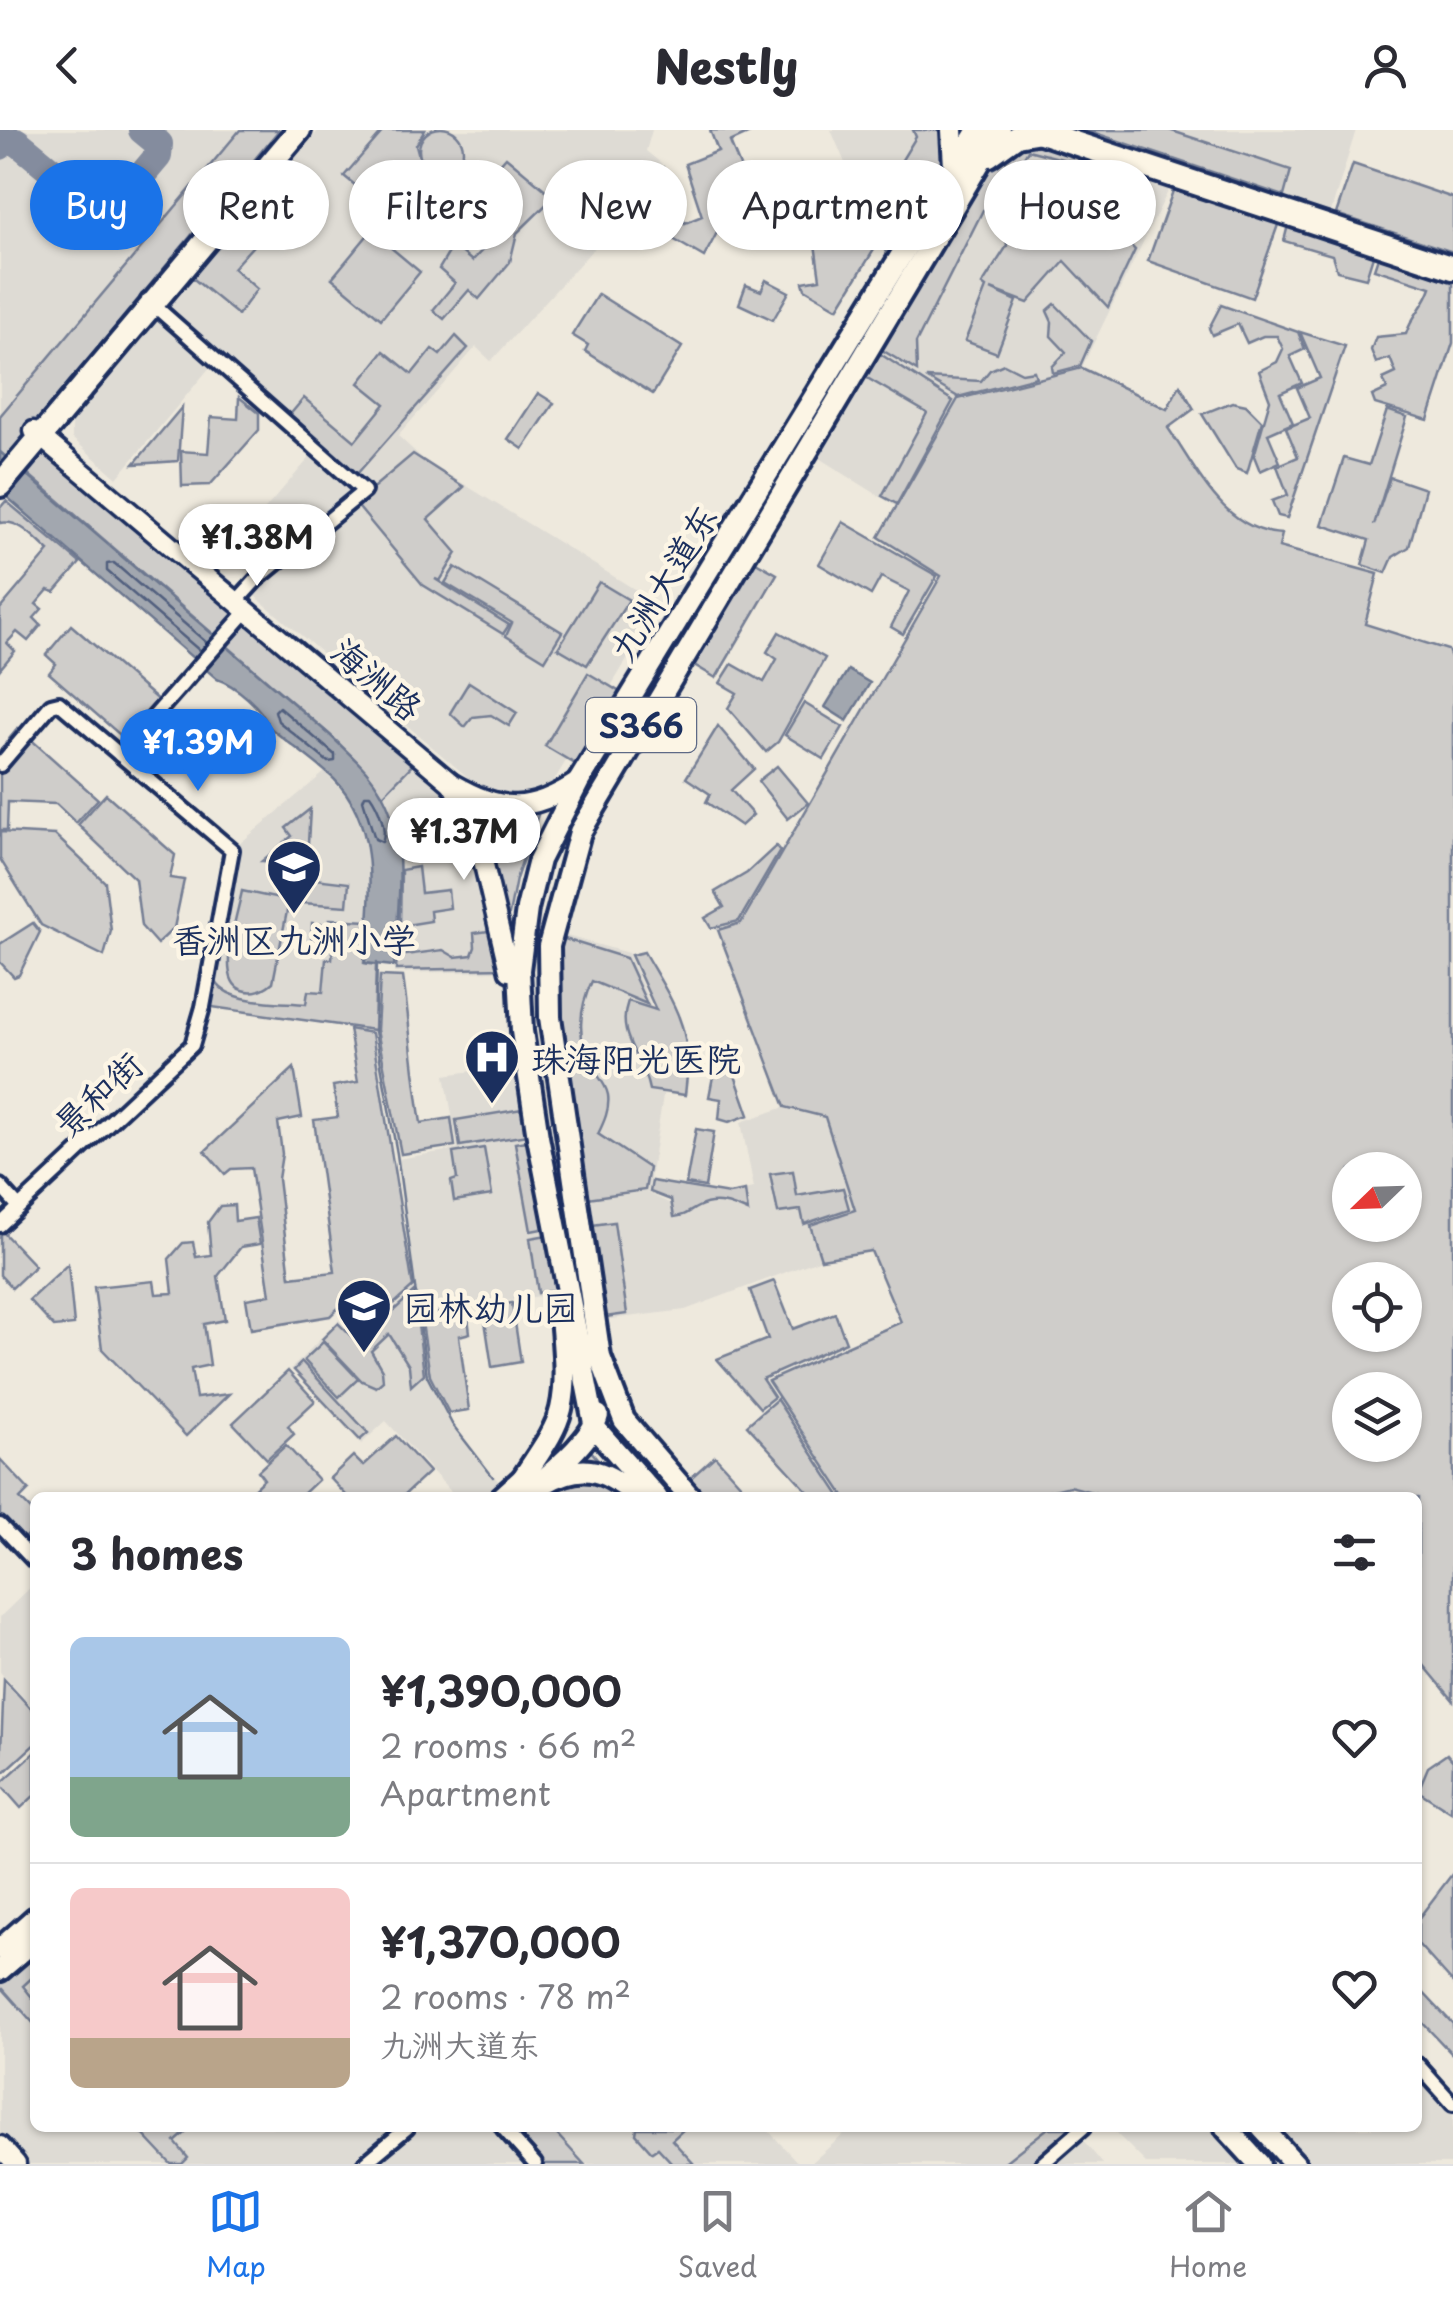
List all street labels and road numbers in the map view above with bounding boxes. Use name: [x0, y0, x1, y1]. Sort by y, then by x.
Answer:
street label: 九洲大道东: [594, 493, 730, 671]
street label: 海洲路: [321, 624, 435, 732]
road number: S366: [586, 698, 696, 752]
street label: 景和街: [41, 1038, 153, 1148]

